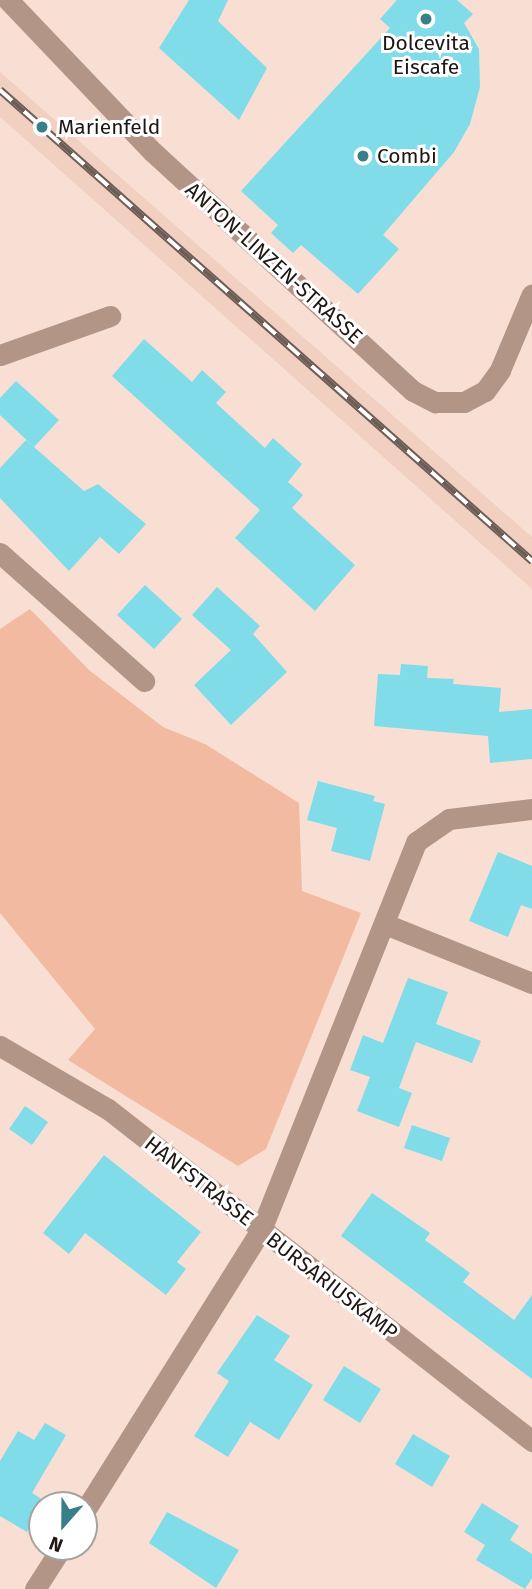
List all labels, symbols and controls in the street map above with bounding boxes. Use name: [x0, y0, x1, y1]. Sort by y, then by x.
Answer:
marker: Dolcevita Eiscafe: [418, 11, 434, 27]
place label: Dolcevita Eiscafe: [382, 30, 470, 80]
place label: Marienfeld: [58, 114, 160, 140]
marker: Marienfeld: [32, 117, 52, 137]
place label: Combi: [377, 143, 437, 169]
marker: Combi: [355, 148, 371, 164]
street label: ANTON-LINZEN-STRASSE: [180, 177, 368, 349]
street label: HANFSTRASSE: [140, 1131, 258, 1231]
street label: BURSARIUSKAMP: [261, 1227, 403, 1345]
north arrow: [28, 1491, 98, 1561]
text: N: [46, 1531, 66, 1557]

